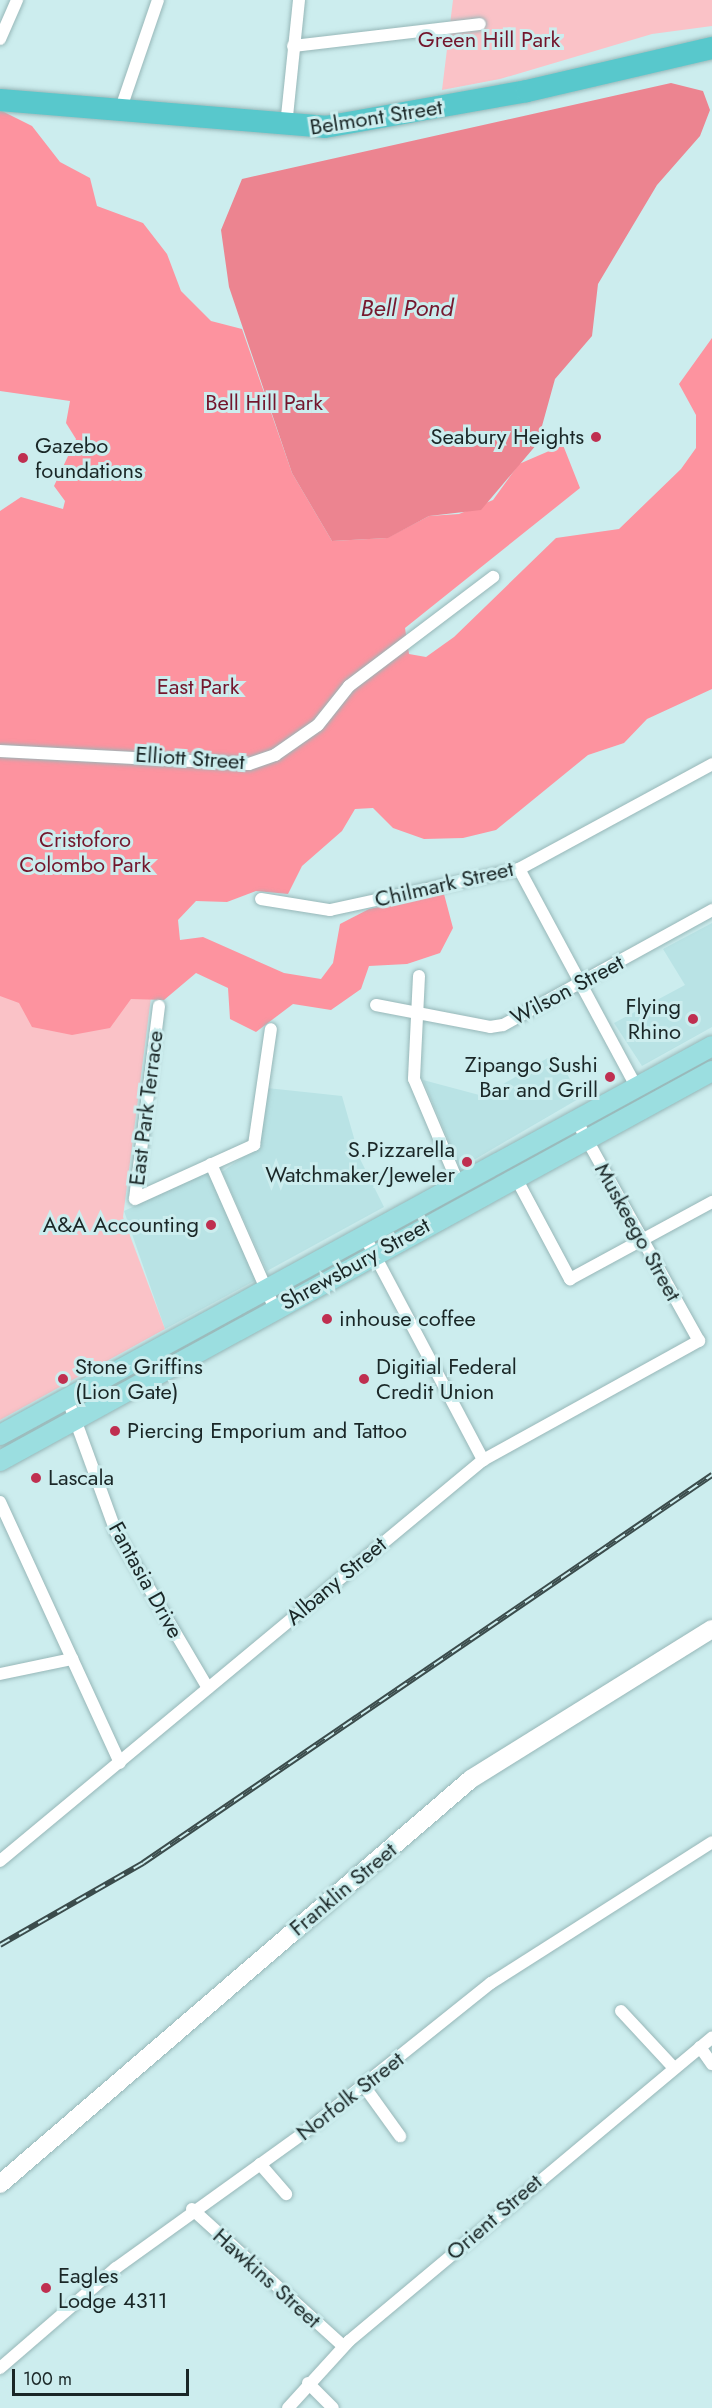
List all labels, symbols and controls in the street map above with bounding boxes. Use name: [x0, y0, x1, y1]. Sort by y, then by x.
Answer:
park label: Green Hill Park: [418, 27, 560, 53]
street label: Belmont Street: [308, 94, 444, 140]
water label: Bell Pond: [360, 294, 454, 322]
park label: Bell Hill Park: [205, 390, 323, 416]
place label: Seabury Heights: [430, 424, 584, 450]
marker: Seabury Heights: [589, 430, 603, 444]
place label: Gazebo foundations: [35, 432, 143, 484]
marker: Gazebo foundations: [16, 451, 30, 465]
park label: East Park: [157, 674, 239, 700]
street label: Elliott Street: [134, 741, 246, 775]
park label: Cristoforo Colombo Park: [19, 826, 151, 878]
street label: Chilmark Street: [372, 855, 516, 913]
street label: Wilson Street: [506, 949, 628, 1031]
place label: Flying Rhino: [625, 993, 681, 1044]
marker: Flying Rhino: [686, 1012, 700, 1026]
street label: East Park Terrace: [123, 1029, 169, 1187]
place label: Zipango Sushi Bar and Grill: [465, 1051, 598, 1102]
marker: Zipango Sushi Bar and Grill: [603, 1070, 617, 1084]
place label: S.Pizzarella Watchmaker/Jeweler: [265, 1136, 455, 1188]
marker: S.Pizzarella Watchmaker/Jeweler: [460, 1155, 474, 1169]
street label: Muskeego Street: [589, 1158, 687, 1306]
place label: A&A Accounting: [43, 1212, 199, 1238]
street label: Shrewsbury Street: [276, 1212, 434, 1316]
marker: A&A Accounting: [204, 1218, 218, 1232]
place label: inhouse coffee: [339, 1306, 476, 1332]
marker: inhouse coffee: [320, 1312, 334, 1326]
place label: Stone Griffins (Lion Gate): [75, 1353, 203, 1404]
place label: Digitial Federal Credit Union: [376, 1353, 517, 1404]
marker: Stone Griffins (Lion Gate): [56, 1372, 70, 1386]
marker: Digitial Federal Credit Union: [357, 1372, 371, 1386]
place label: Piercing Emporium and Tattoo: [127, 1418, 407, 1444]
marker: Piercing Emporium and Tattoo: [108, 1424, 122, 1438]
place label: Lascala: [48, 1465, 114, 1491]
marker: Lascala: [29, 1471, 43, 1485]
street label: Fantasia Drive: [103, 1517, 189, 1643]
street label: Albany Street: [280, 1531, 392, 1631]
street label: Franklin Street: [284, 1837, 402, 1941]
street label: Norfolk Street: [291, 2046, 409, 2146]
street label: Orient Street: [441, 2168, 547, 2266]
street label: Hawkins Street: [208, 2223, 326, 2333]
place label: Eagles Lodge 4311: [58, 2262, 168, 2314]
marker: Eagles Lodge 4311: [39, 2281, 53, 2295]
scale bar: [15, 2357, 192, 2395]
text: 100 m: [23, 2366, 72, 2392]

